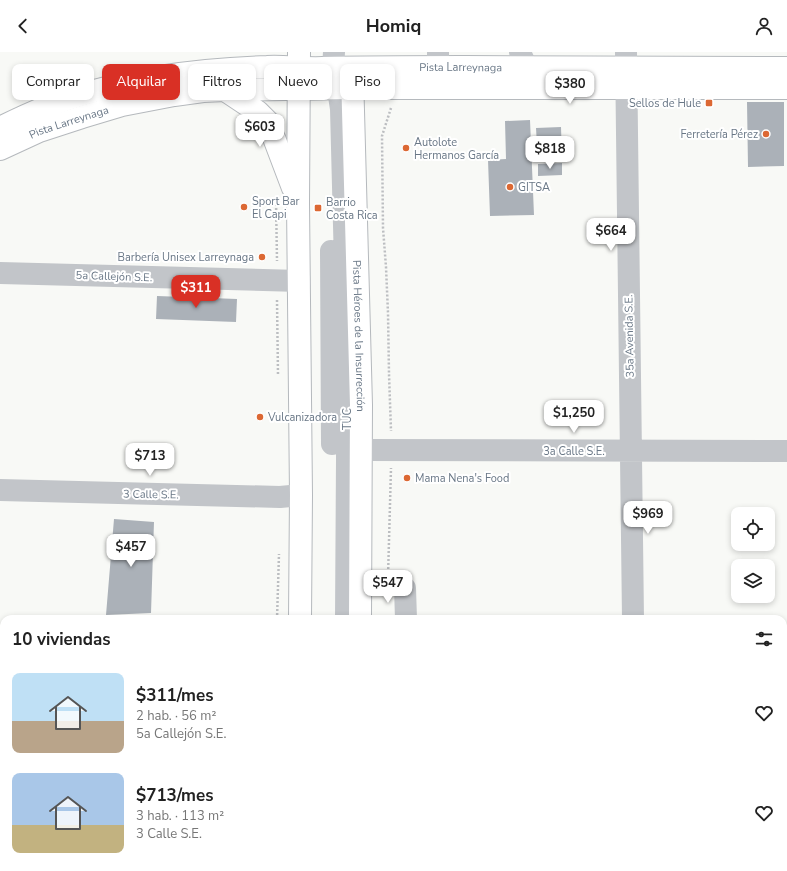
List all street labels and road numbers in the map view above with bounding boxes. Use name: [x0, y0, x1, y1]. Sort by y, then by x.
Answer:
street label: Pista Larreynaga: [419, 60, 502, 75]
street label: Pista Larreynaga: [27, 102, 111, 143]
street label: Pista Héroes de la Insurrección: [349, 260, 368, 412]
street label: 5a Callejón S.E.: [75, 268, 153, 285]
street label: 35a Avenida S.E.: [621, 294, 638, 378]
street label: TUC: [340, 408, 355, 430]
street label: 3a Calle S.E.: [543, 444, 605, 459]
street label: 3 Calle S.E.: [123, 487, 179, 502]

